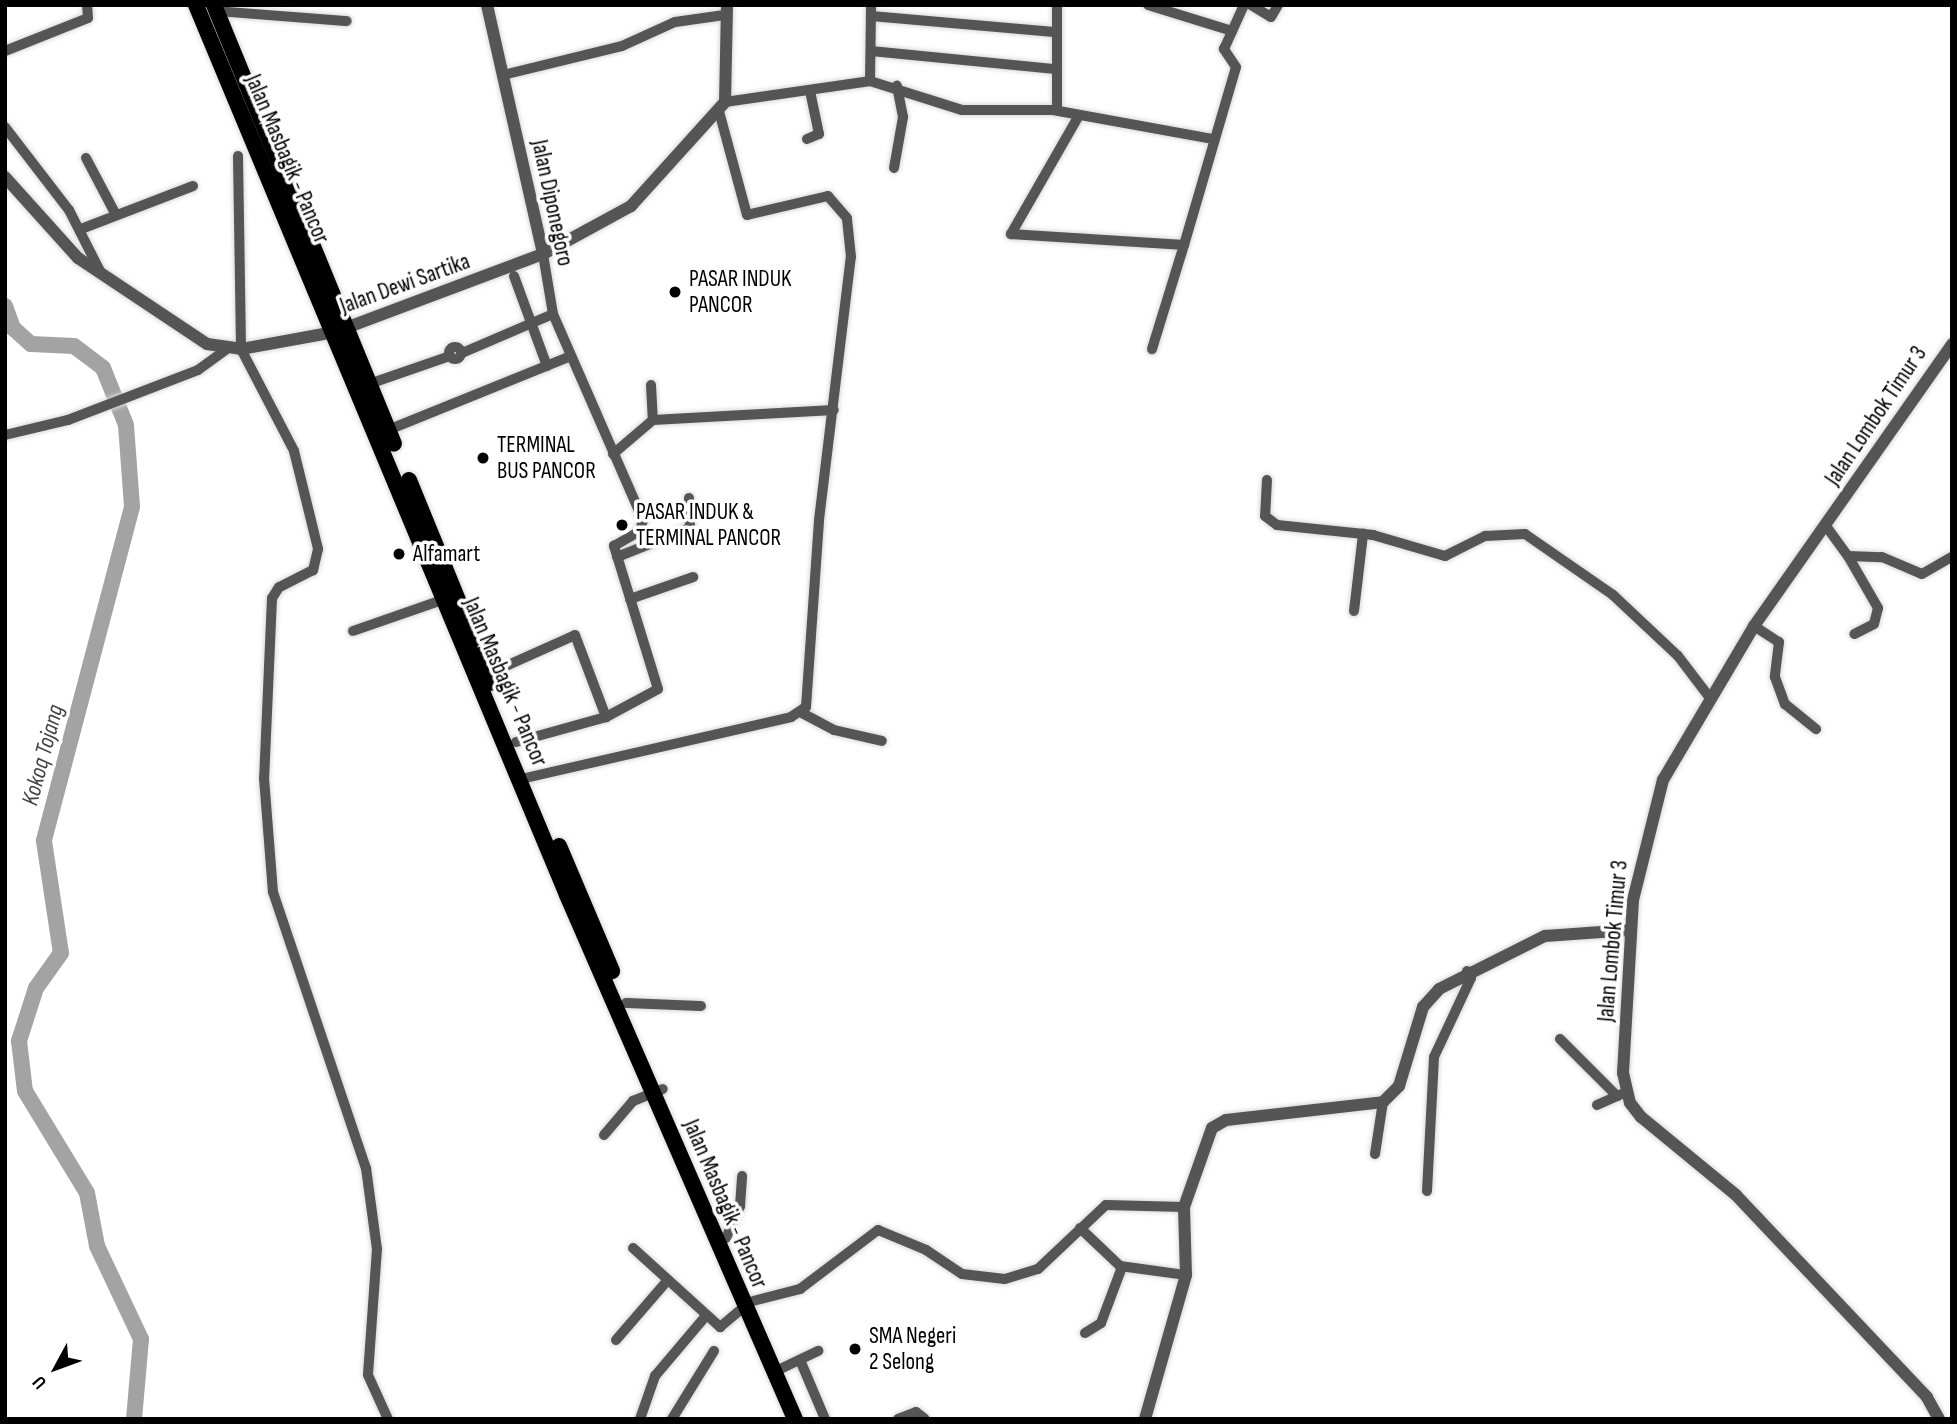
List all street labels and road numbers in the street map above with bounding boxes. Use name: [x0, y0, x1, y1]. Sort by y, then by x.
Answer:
street label: Jalan Masbagik - Pancor: [239, 70, 335, 248]
street label: Jalan Diponegoro: [525, 137, 579, 269]
street label: Jalan Dewi Sartika: [336, 248, 474, 320]
street label: Jalan Lombok Timur 3: [1819, 341, 1933, 491]
street label: Jalan Masbagik - Pancor: [457, 593, 553, 771]
street label: Jalan Lombok Timur 3: [1592, 859, 1634, 1023]
street label: Jalan Masbagik - Pancor: [677, 1115, 773, 1293]

